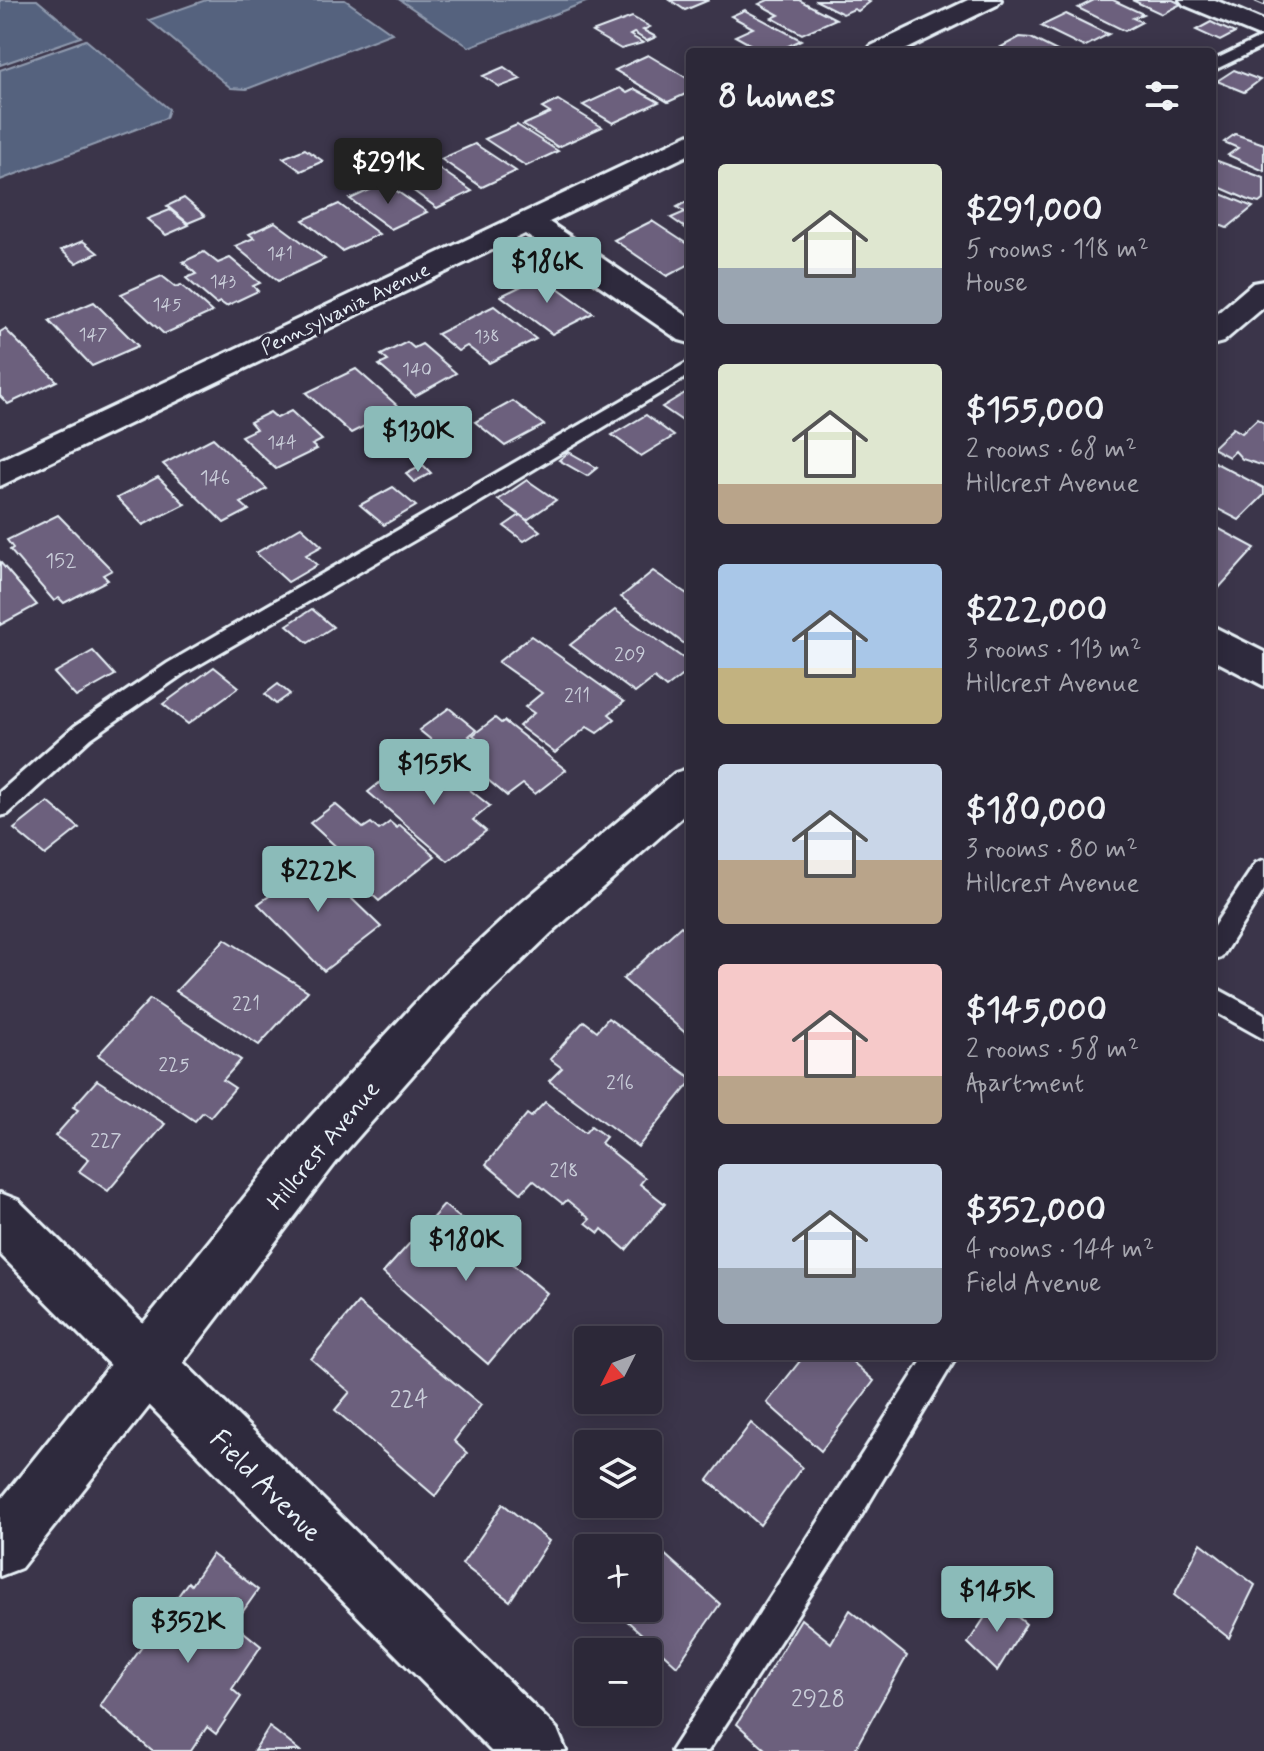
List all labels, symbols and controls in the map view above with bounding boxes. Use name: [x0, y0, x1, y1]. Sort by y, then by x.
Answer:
text: 8 homes: [718, 74, 835, 119]
icon: filters: [1140, 74, 1184, 118]
pin: $291K: [332, 138, 444, 206]
text: $291K: [352, 147, 424, 181]
text: $291,000: [966, 188, 1102, 233]
icon: home: [782, 196, 878, 292]
text: 5 rooms · 118 m²: [966, 233, 1149, 267]
pin: $186K: [491, 237, 603, 305]
house number: 141: [267, 242, 293, 266]
text: $186K: [511, 246, 583, 280]
street label: Pennsylvania Avenue: [257, 257, 435, 362]
text: House: [966, 267, 1027, 301]
house number: 143: [210, 270, 236, 294]
house number: 145: [153, 293, 181, 317]
house number: 147: [78, 323, 108, 347]
house number: 138: [474, 325, 500, 349]
house number: 140: [402, 358, 432, 382]
text: $155,000: [966, 388, 1104, 433]
icon: home: [782, 396, 878, 492]
pin: $130K: [362, 406, 474, 474]
text: $130K: [382, 415, 454, 449]
house number: 144: [267, 431, 297, 455]
text: 2 rooms · 68 m²: [966, 433, 1137, 467]
house number: 146: [200, 465, 230, 492]
text: Hillcrest Avenue: [966, 467, 1139, 501]
house number: 152: [45, 548, 77, 575]
text: $222,000: [966, 588, 1107, 633]
icon: home: [782, 596, 878, 692]
text: 3 rooms · 113 m²: [966, 633, 1142, 667]
house number: 209: [614, 642, 646, 669]
text: Hillcrest Avenue: [966, 667, 1139, 701]
house number: 211: [564, 683, 590, 710]
pin: $155K: [378, 739, 490, 807]
text: $155K: [397, 748, 471, 782]
text: $180,000: [966, 788, 1107, 833]
icon: home: [782, 796, 878, 892]
text: 3 rooms · 80 m²: [966, 833, 1138, 867]
pin: $222K: [262, 846, 374, 914]
text: $222K: [280, 855, 356, 889]
text: Hillcrest Avenue: [966, 867, 1139, 901]
text: $145,000: [966, 988, 1107, 1033]
house number: 221: [232, 991, 260, 1018]
icon: home: [782, 996, 878, 1092]
text: 2 rooms · 58 m²: [966, 1033, 1139, 1067]
house number: 225: [158, 1052, 190, 1079]
text: Apartment: [966, 1067, 1084, 1101]
house number: 216: [606, 1070, 634, 1097]
street label: Hillcrest Avenue: [261, 1075, 388, 1217]
house number: 227: [90, 1128, 122, 1155]
house number: 218: [549, 1158, 579, 1185]
text: $352,000: [966, 1188, 1106, 1233]
icon: home: [782, 1196, 878, 1292]
pin: $180K: [410, 1215, 522, 1283]
text: $180K: [428, 1224, 504, 1258]
text: 4 rooms · 144 m²: [966, 1233, 1154, 1267]
text: Field Avenue: [966, 1267, 1101, 1301]
north arrow: [574, 1326, 662, 1414]
map controls: [574, 1326, 662, 1726]
house number: 224: [390, 1385, 428, 1416]
street label: Field Avenue: [201, 1422, 330, 1551]
button: layers: [574, 1430, 662, 1518]
button: +: [574, 1534, 662, 1622]
pin: $145K: [941, 1566, 1053, 1634]
text: $145K: [959, 1575, 1035, 1609]
pin: $352K: [132, 1597, 244, 1665]
text: $352K: [151, 1606, 225, 1640]
button: −: [574, 1638, 662, 1726]
house number: 2928: [791, 1684, 845, 1715]

